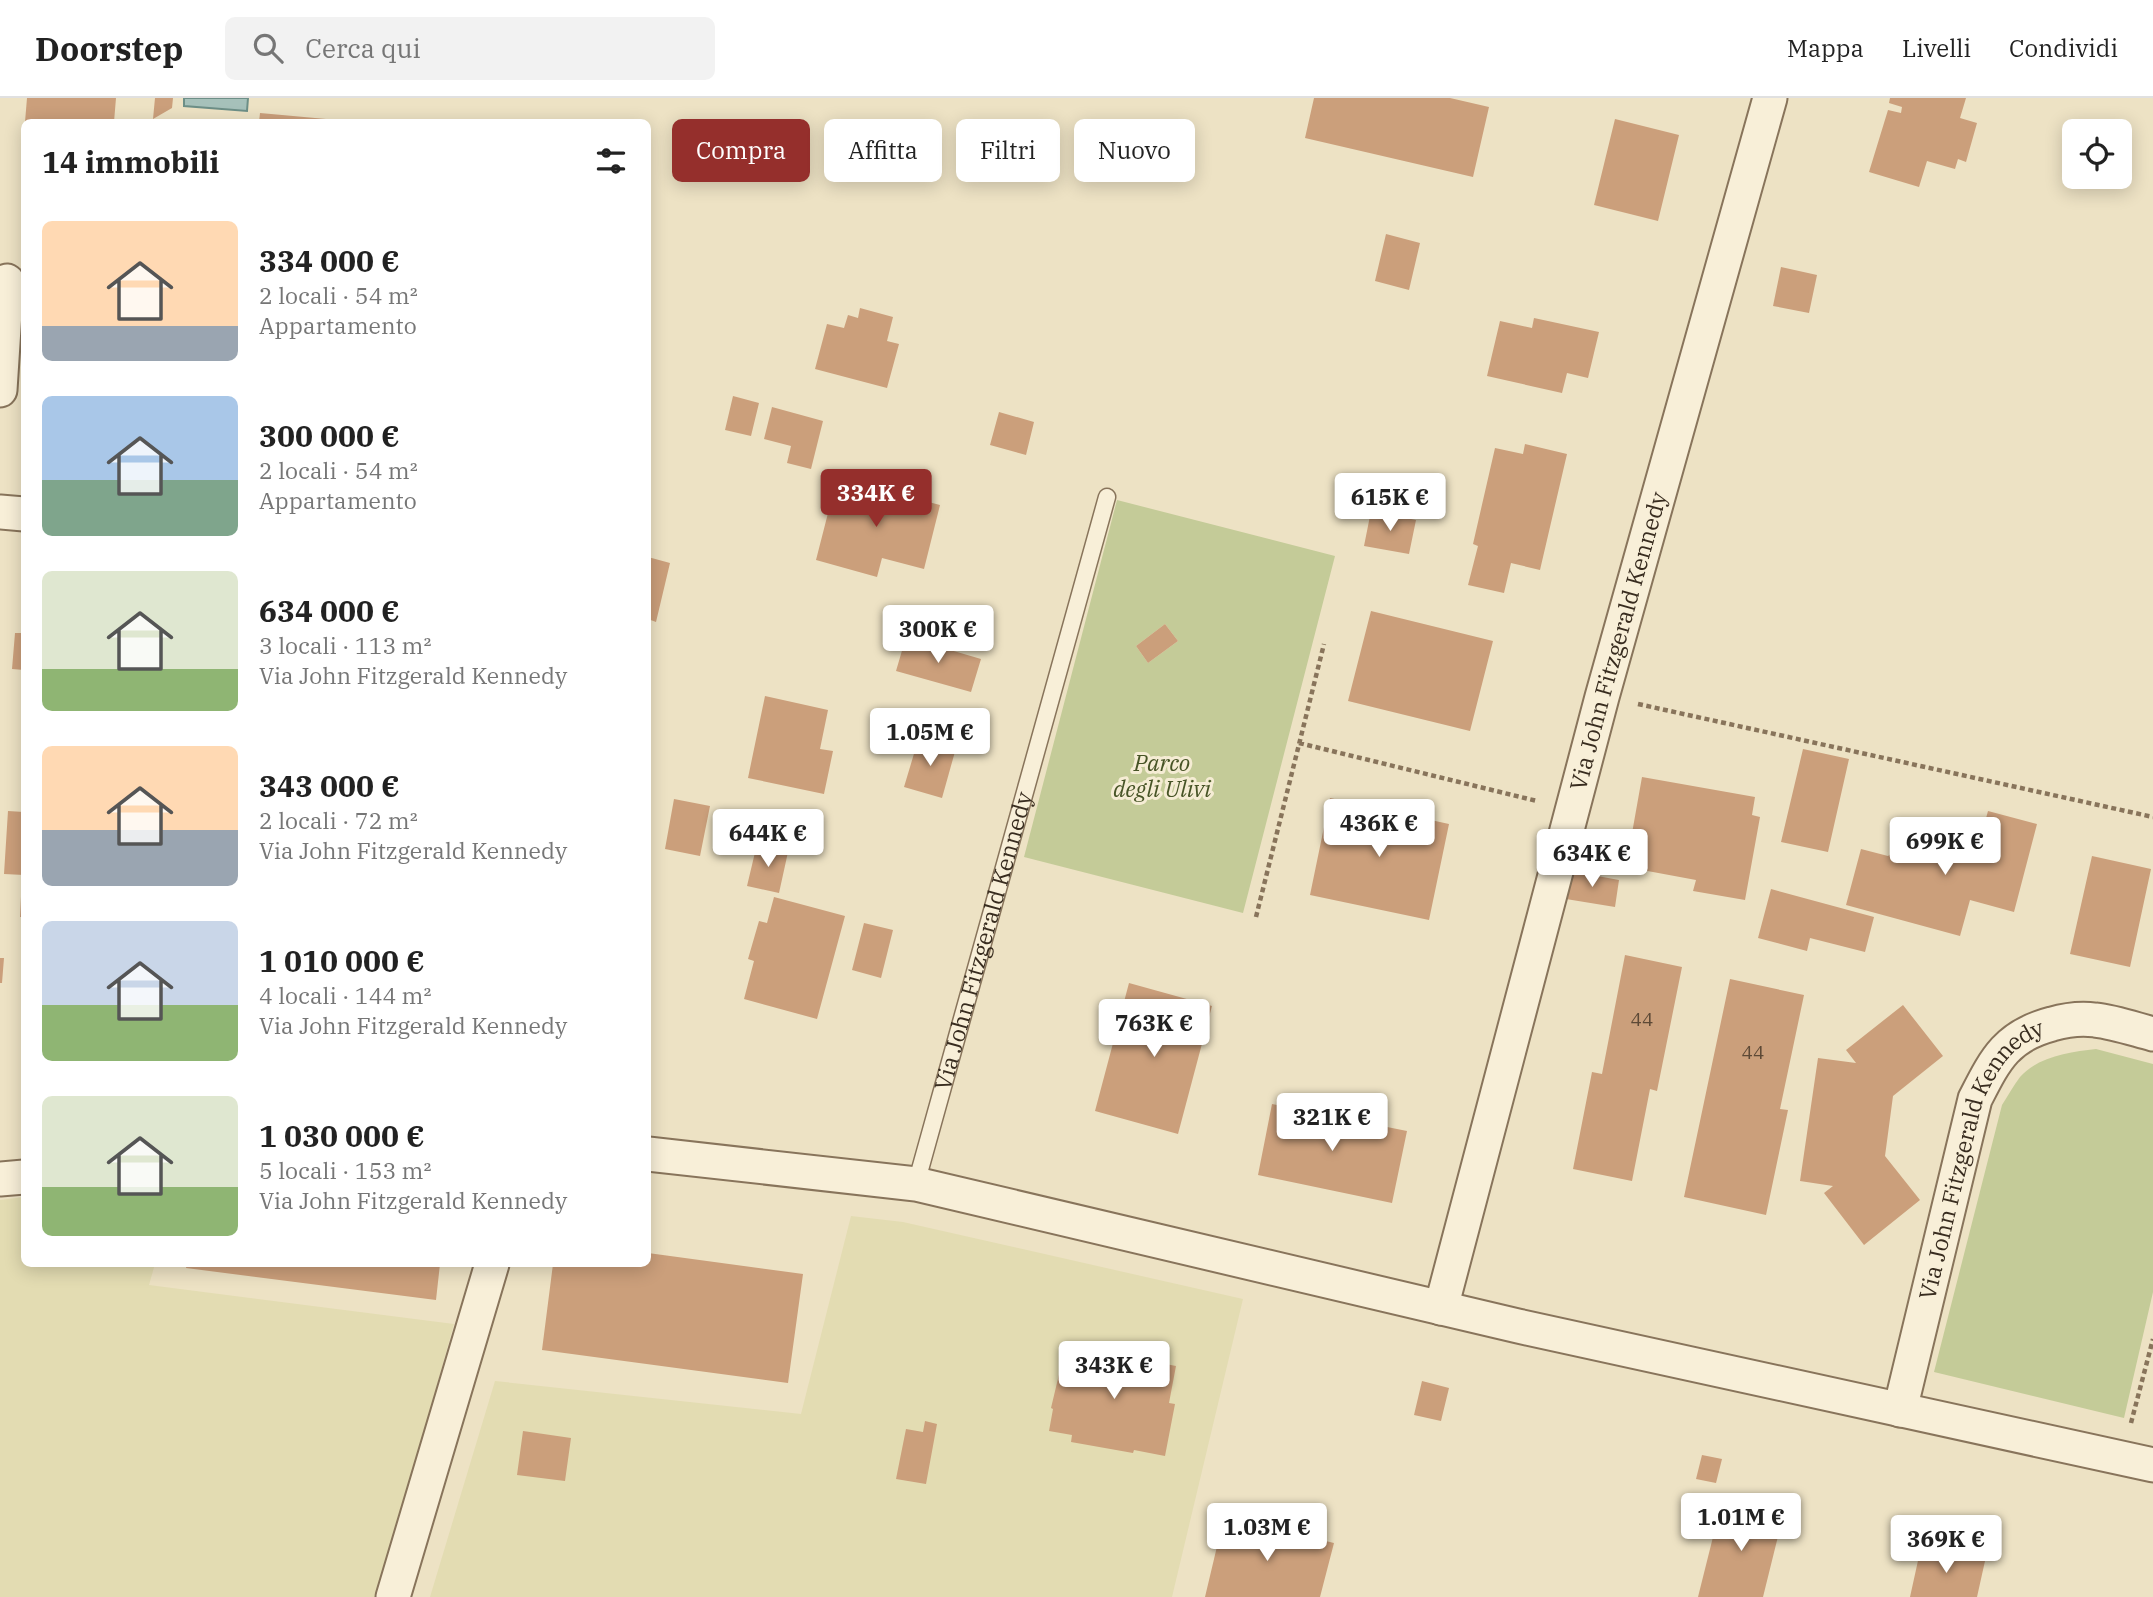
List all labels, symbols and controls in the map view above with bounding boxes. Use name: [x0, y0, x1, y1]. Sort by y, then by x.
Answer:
search box: [225, 17, 715, 80]
text: Doorstep: [35, 27, 183, 70]
icon: search: [249, 29, 287, 67]
text: Cerca qui: [305, 31, 421, 65]
text: Mappa: [1787, 32, 1864, 64]
text: Livelli: [1902, 32, 1971, 64]
text: Condividi: [2009, 32, 2118, 64]
chip: Compra: [672, 119, 810, 182]
chip: Affitta: [824, 119, 942, 182]
chip: Filtri: [956, 119, 1060, 182]
chip: Nuovo: [1074, 119, 1195, 182]
map controls: [2062, 119, 2132, 189]
button: locate: [2062, 119, 2132, 189]
text: 14 immobili: [42, 142, 219, 181]
icon: filters: [592, 142, 630, 180]
text: 334 000 €: [259, 241, 400, 280]
icon: home: [98, 249, 182, 333]
text: 2 locali · 54 m²: [259, 280, 418, 310]
text: Appartamento: [259, 310, 417, 340]
text: 300 000 €: [259, 416, 400, 455]
icon: home: [98, 424, 182, 508]
text: 2 locali · 54 m²: [259, 455, 418, 485]
pin: 334K €: [819, 470, 933, 529]
pin: 615K €: [1333, 474, 1447, 533]
text: 334K €: [837, 477, 915, 507]
text: 615K €: [1351, 481, 1429, 511]
text: Appartamento: [259, 485, 417, 515]
street label: Via John Fitzgerald Kennedy: [1562, 487, 1673, 794]
text: 634 000 €: [259, 591, 400, 630]
icon: home: [98, 599, 182, 683]
pin: 300K €: [881, 606, 995, 665]
text: 300K €: [899, 613, 977, 643]
text: 3 locali · 113 m²: [259, 630, 431, 660]
text: Via John Fitzgerald Kennedy: [259, 660, 567, 690]
pin: 1.05M €: [865, 708, 995, 768]
text: 1.05M €: [886, 716, 974, 746]
park label: Parco degli Ulivi: [1113, 747, 1211, 803]
text: 343 000 €: [259, 766, 400, 805]
icon: home: [98, 774, 182, 858]
street label: Via John Fitzgerald Kennedy: [927, 788, 1038, 1094]
pin: 436K €: [1322, 800, 1436, 859]
text: 2 locali · 72 m²: [259, 805, 418, 835]
text: 436K €: [1340, 807, 1418, 837]
pin: 644K €: [711, 810, 825, 869]
text: 644K €: [729, 817, 807, 847]
pin: 699K €: [1888, 818, 2002, 877]
text: 699K €: [1906, 825, 1984, 855]
pin: 634K €: [1535, 830, 1649, 889]
text: Via John Fitzgerald Kennedy: [259, 835, 567, 865]
text: 634K €: [1553, 837, 1631, 867]
text: 1 010 000 €: [259, 941, 425, 980]
icon: home: [98, 949, 182, 1033]
text: 4 locali · 144 m²: [259, 980, 431, 1010]
pin: 763K €: [1097, 1000, 1211, 1059]
text: 763K €: [1115, 1007, 1193, 1037]
house number: 44: [1631, 1007, 1653, 1031]
text: Via John Fitzgerald Kennedy: [259, 1010, 567, 1040]
street label: Via John Fitzgerald Kennedy: [1911, 1011, 2048, 1303]
house number: 44: [1742, 1040, 1764, 1064]
pin: 321K €: [1275, 1094, 1389, 1153]
text: 321K €: [1293, 1101, 1371, 1131]
text: 1 030 000 €: [259, 1116, 425, 1155]
icon: home: [98, 1124, 182, 1208]
text: 5 locali · 153 m²: [259, 1155, 431, 1185]
text: Via John Fitzgerald Kennedy: [259, 1185, 567, 1215]
pin: 343K €: [1057, 1342, 1171, 1401]
text: 343K €: [1075, 1349, 1153, 1379]
pin: 1.01M €: [1676, 1494, 1806, 1553]
text: 1.01M €: [1697, 1501, 1785, 1531]
pin: 1.03M €: [1202, 1504, 1332, 1563]
text: 1.03M €: [1223, 1511, 1311, 1541]
pin: 369K €: [1889, 1516, 2003, 1575]
text: 369K €: [1907, 1523, 1985, 1553]

